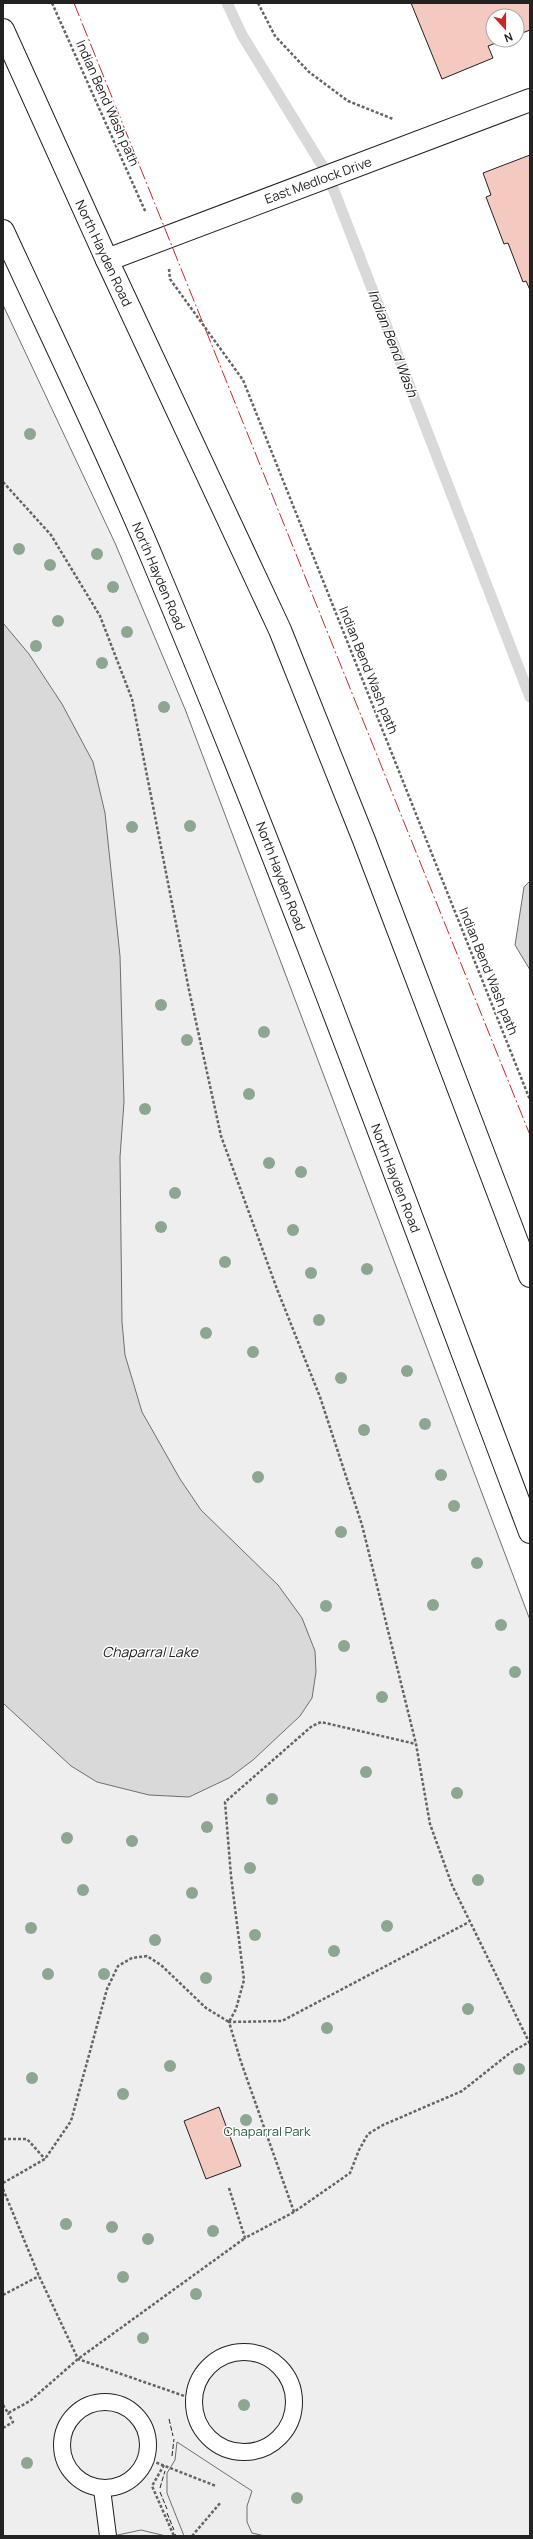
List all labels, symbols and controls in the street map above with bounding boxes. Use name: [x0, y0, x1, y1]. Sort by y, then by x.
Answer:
north arrow: [485, 8, 525, 48]
text: N: [502, 29, 515, 46]
street label: Indian Bend Wash path: [72, 37, 144, 169]
street label: East Medlock Drive: [262, 152, 374, 208]
street label: North Hayden Road: [71, 197, 137, 309]
water label: Indian Bend Wash: [364, 286, 423, 400]
street label: North Hayden Road: [128, 519, 190, 633]
street label: Indian Bend Wash path: [335, 604, 403, 736]
street label: North Hayden Road: [252, 819, 310, 933]
street label: Indian Bend Wash path: [455, 905, 523, 1037]
street label: North Hayden Road: [367, 1121, 425, 1235]
water label: Chaparral Lake: [102, 1642, 199, 1661]
park label: Chaparral Park: [223, 2122, 311, 2140]

